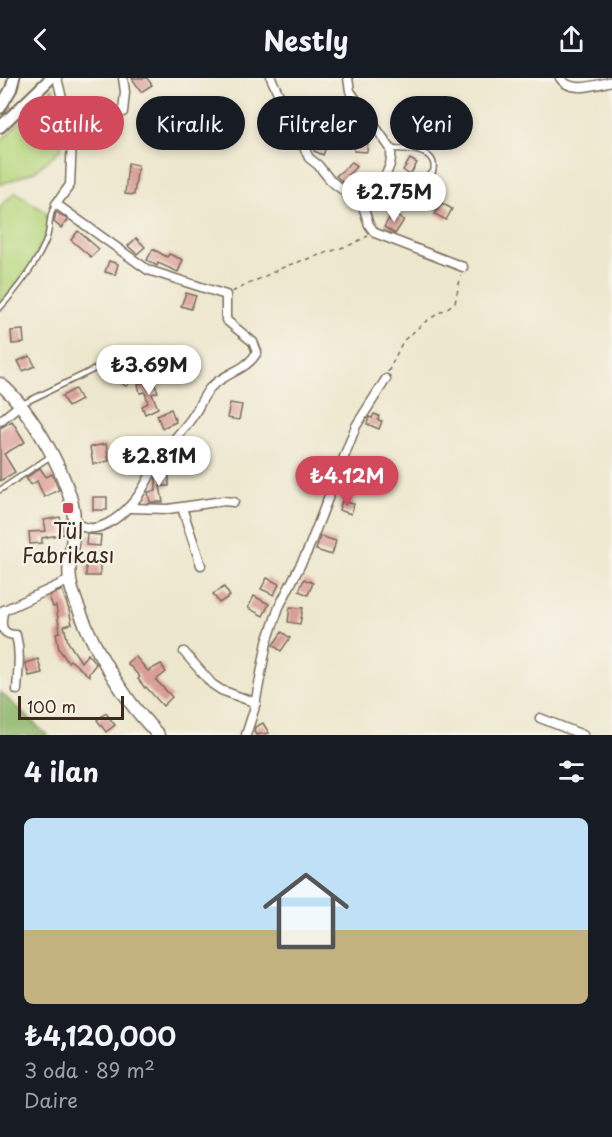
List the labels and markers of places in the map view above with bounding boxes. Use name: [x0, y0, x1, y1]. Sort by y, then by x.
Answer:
pin: ₺2.75M: [345, 172, 443, 223]
pin: ₺3.69M: [100, 345, 198, 396]
pin: ₺2.81M: [110, 436, 208, 487]
pin: ₺4.12M: [298, 456, 396, 507]
marker: Tül Fabrikası: [61, 501, 75, 515]
place label: Tül Fabrikası: [22, 514, 114, 570]

